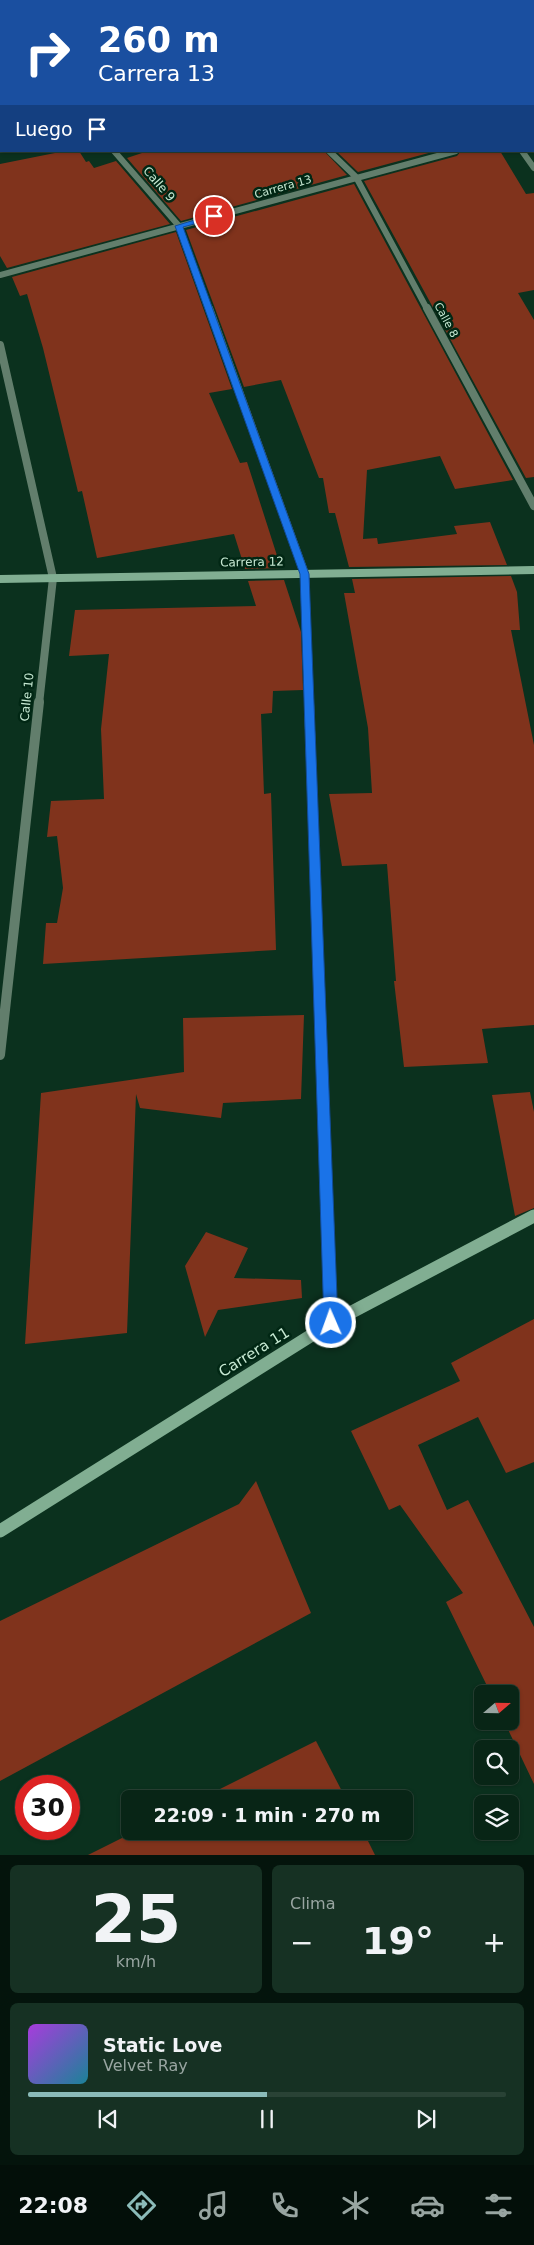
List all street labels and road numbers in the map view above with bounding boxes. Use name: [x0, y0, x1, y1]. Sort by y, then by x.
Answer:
street label: Calle 9: [140, 164, 178, 204]
street label: Carrera 13: [253, 173, 313, 201]
street label: Calle 8: [431, 300, 461, 340]
street label: Carrera 12: [220, 554, 284, 570]
street label: Calle 10: [17, 672, 37, 722]
street label: Carrera 11: [215, 1323, 293, 1381]

